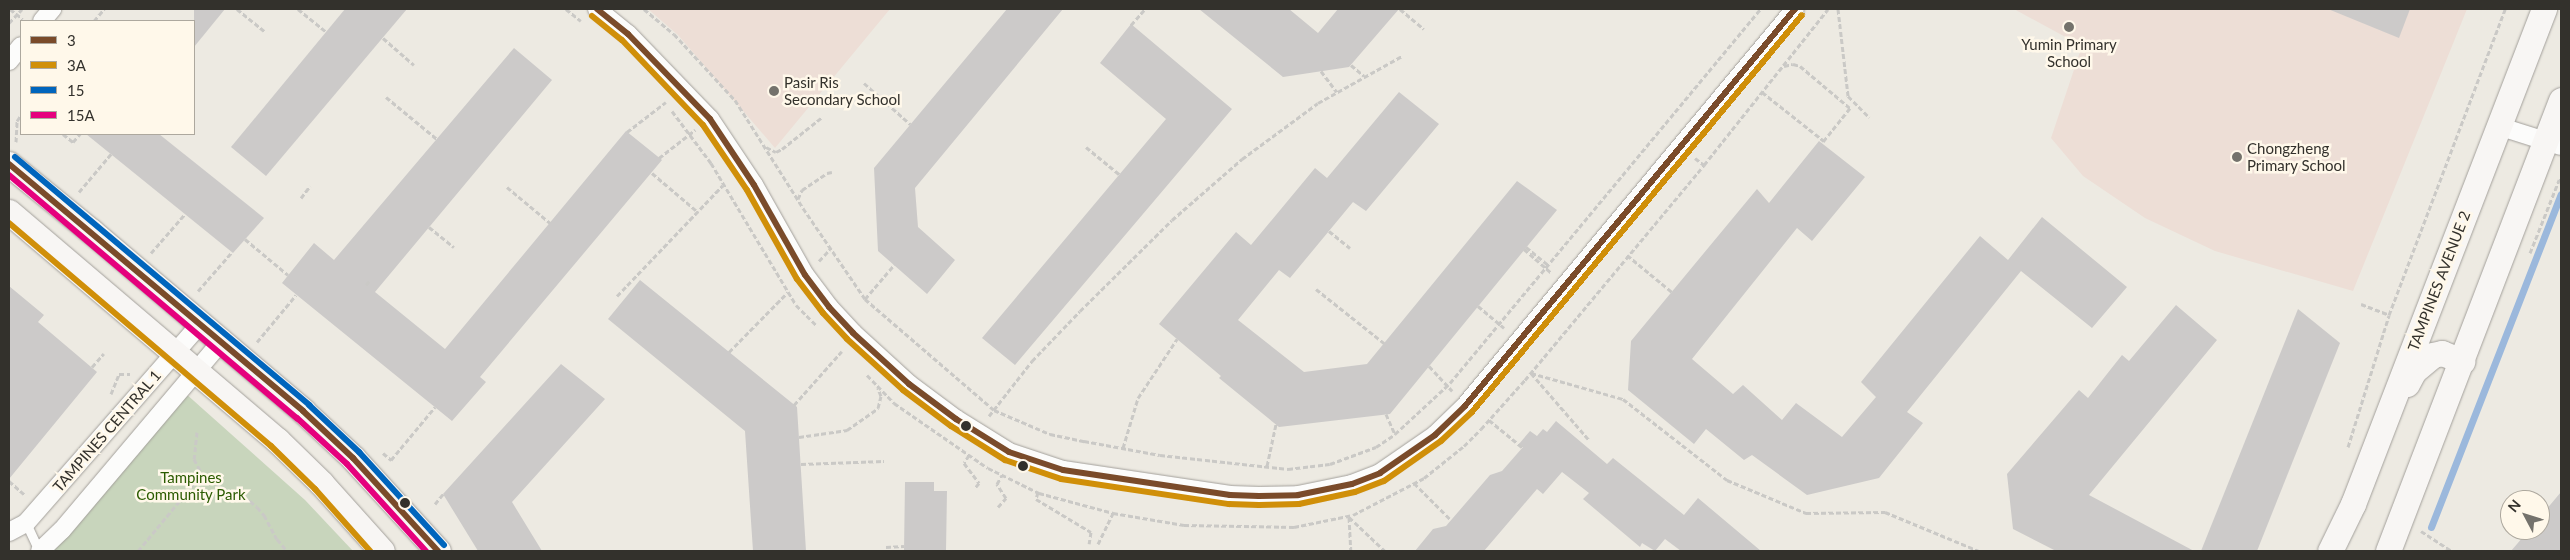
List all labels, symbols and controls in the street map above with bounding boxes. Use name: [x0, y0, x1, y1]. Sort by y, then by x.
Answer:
legend: [20, 20, 195, 135]
marker: Yumin Primary School: [2063, 21, 2075, 33]
text: 3: [67, 31, 76, 49]
place label: Yumin Primary School: [2021, 35, 2117, 70]
text: 3A: [67, 56, 86, 74]
place label: Pasir Ris Secondary School: [784, 73, 901, 108]
text: 15: [67, 81, 84, 99]
marker: Pasir Ris Secondary School: [768, 85, 780, 97]
text: 15A: [67, 106, 95, 124]
place label: Chongzheng Primary School: [2247, 139, 2346, 174]
marker: Chongzheng Primary School: [2231, 151, 2243, 163]
street label: TAMPINES AVENUE 2: [2404, 208, 2474, 354]
street label: TAMPINES CENTRAL 1: [49, 366, 165, 496]
unlabelled marker: [961, 421, 971, 431]
unlabelled marker: [1018, 461, 1028, 471]
park label: Tampines Community Park: [136, 468, 246, 503]
north arrow: [2500, 490, 2550, 540]
text: N: [2504, 496, 2524, 515]
unlabelled marker: [400, 498, 410, 508]

